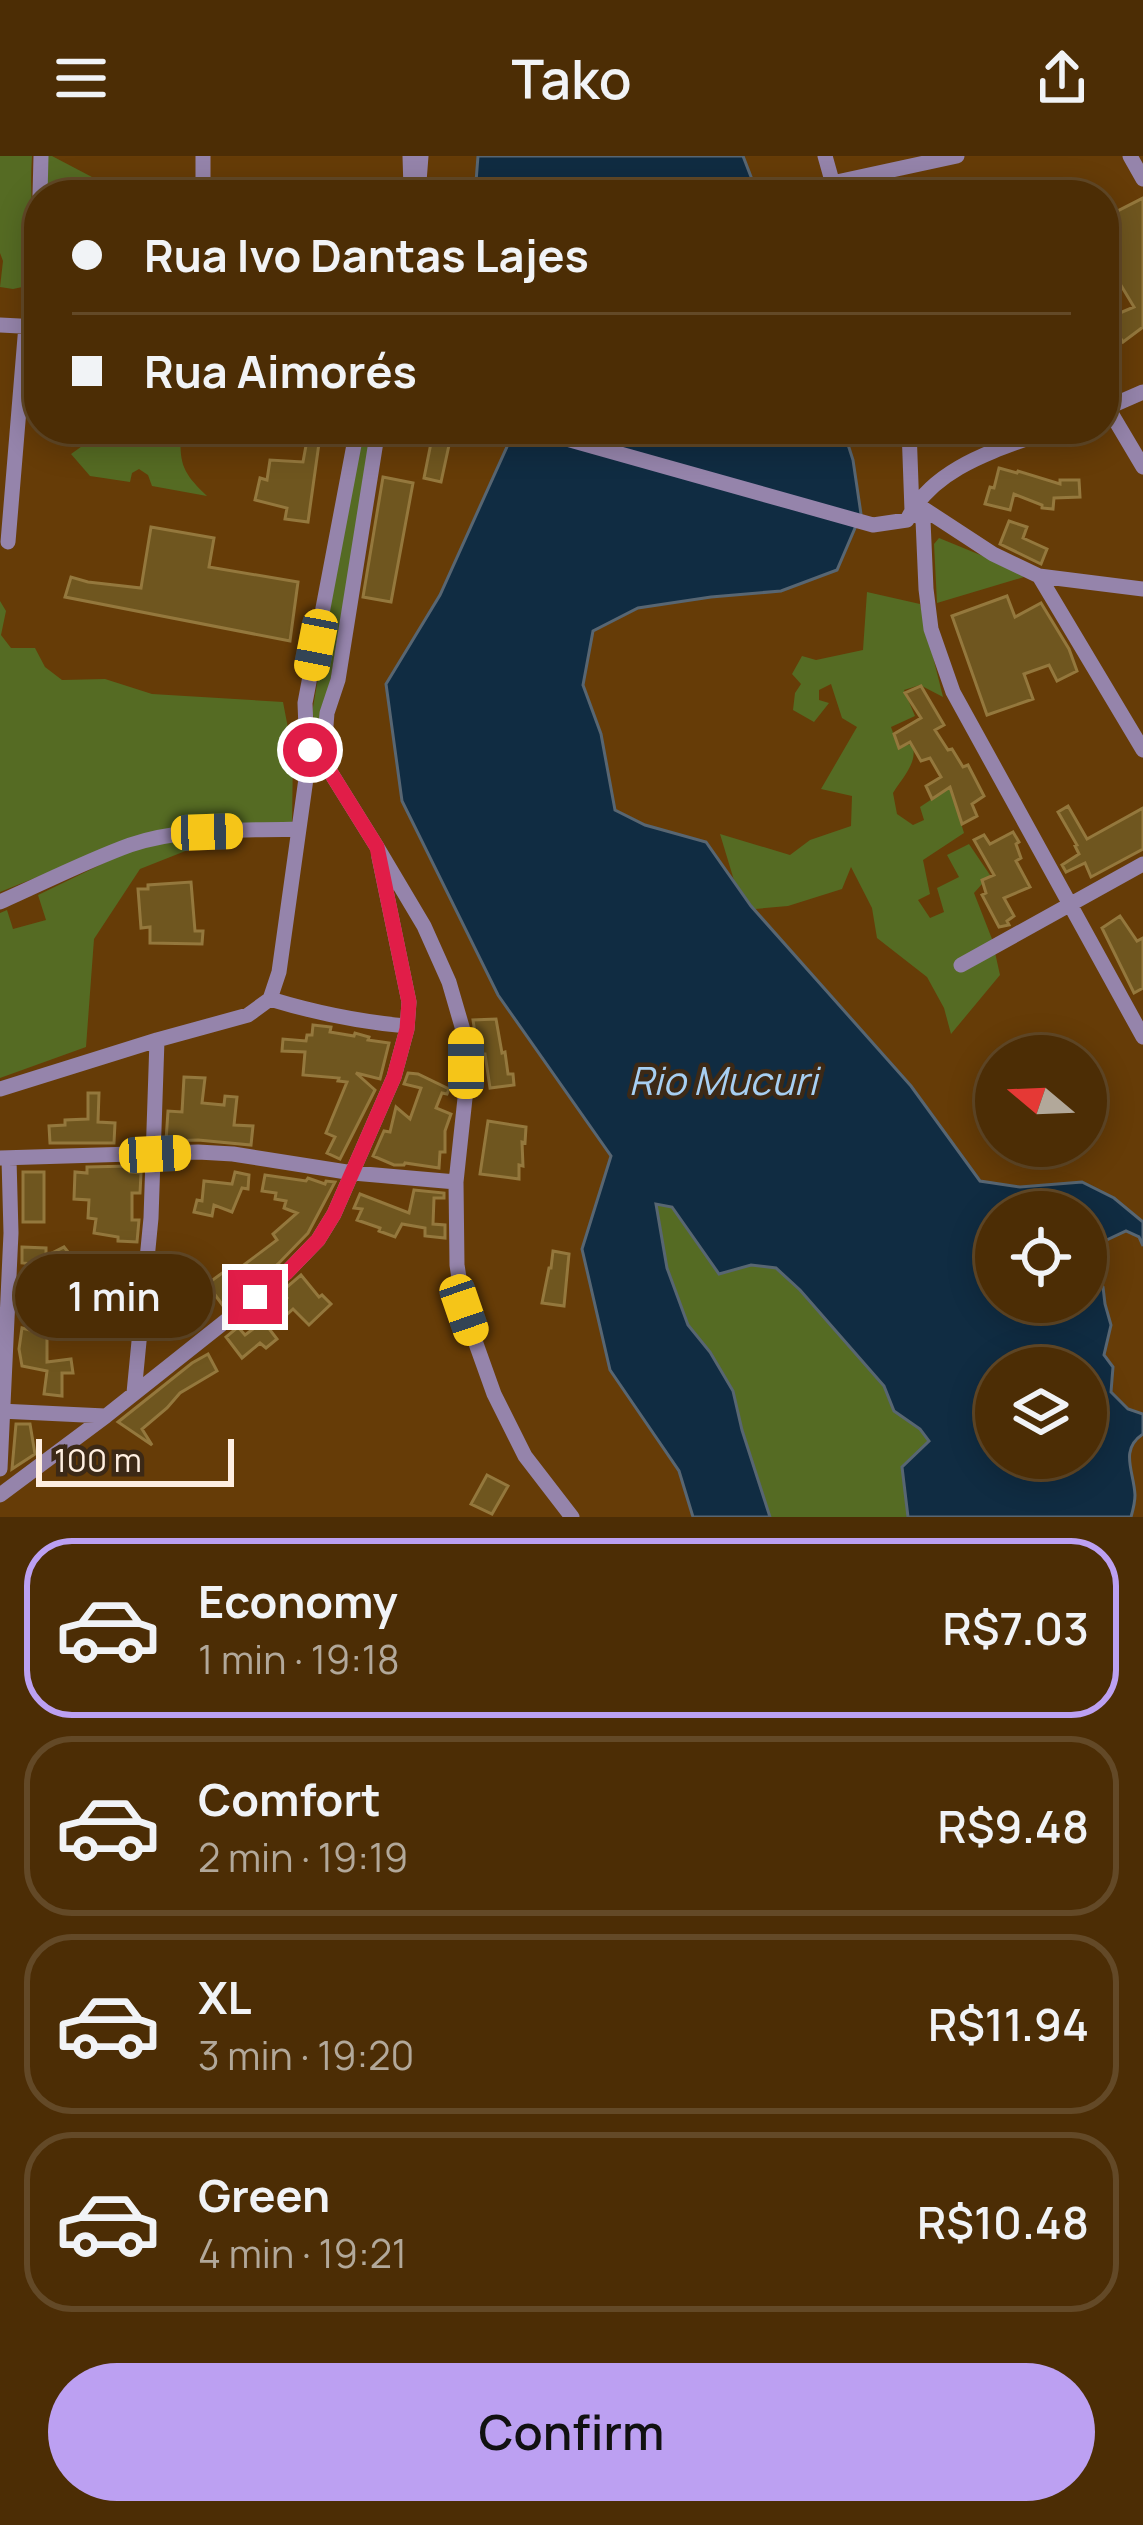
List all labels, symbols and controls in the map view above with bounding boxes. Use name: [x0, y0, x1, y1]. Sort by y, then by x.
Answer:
text: Tako: [511, 41, 632, 115]
icon: menu: [48, 45, 114, 111]
icon: share: [1029, 45, 1095, 111]
text: Rua Ivo Dantas Lajes: [144, 224, 589, 286]
text: Rua Aimorés: [144, 340, 417, 402]
car: [291, 606, 341, 684]
route start: [283, 723, 337, 777]
car: [170, 813, 244, 851]
car: [448, 1027, 484, 1099]
north arrow: [975, 1035, 1107, 1167]
map controls: [975, 1035, 1107, 1479]
water label: Rio Mucuri: [629, 1053, 822, 1107]
car: [118, 1134, 192, 1174]
button: locate: [975, 1191, 1107, 1323]
callout: 1 min: [15, 1255, 213, 1339]
text: 1 min: [68, 1269, 160, 1323]
route end: [228, 1270, 282, 1324]
car: [435, 1270, 493, 1350]
button: layers: [975, 1347, 1107, 1479]
scale bar: [36, 1433, 234, 1486]
text: 100 m: [54, 1437, 142, 1482]
text: Economy: [198, 1570, 398, 1632]
icon: car: [54, 1574, 162, 1682]
text: R$7.03: [942, 1597, 1089, 1659]
text: 1 min · 19:18: [198, 1632, 400, 1686]
text: Comfort: [198, 1768, 381, 1830]
icon: car: [54, 1772, 162, 1880]
text: R$9.48: [937, 1795, 1089, 1857]
text: 2 min · 19:19: [198, 1830, 408, 1884]
text: XL: [198, 1966, 252, 2028]
icon: car: [54, 1970, 162, 2078]
text: R$11.94: [928, 1993, 1089, 2055]
text: 3 min · 19:20: [198, 2028, 414, 2082]
text: Green: [198, 2164, 330, 2226]
icon: car: [54, 2168, 162, 2276]
text: R$10.48: [917, 2191, 1089, 2253]
text: 4 min · 19:21: [198, 2226, 407, 2280]
button: Confirm: [48, 2363, 1095, 2501]

